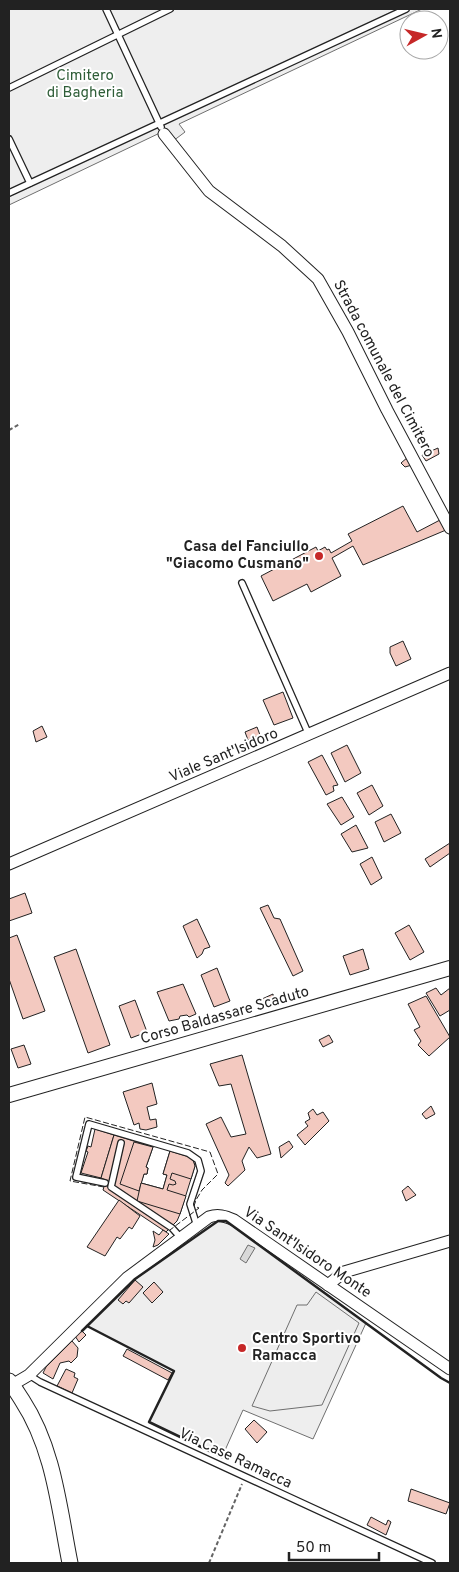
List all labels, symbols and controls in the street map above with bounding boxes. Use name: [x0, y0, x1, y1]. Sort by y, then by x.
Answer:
north arrow: [399, 10, 449, 60]
text: N: [426, 27, 445, 40]
park label: Cimitero di Bagheria: [47, 67, 123, 103]
street label: Strada comunale del Cimitero: [328, 277, 438, 461]
place label: Casa del Fanciullo "Giacomo Cusmano": [166, 538, 309, 574]
marker: Casa del Fanciullo "Giacomo Cusmano": [313, 550, 325, 562]
street label: Viale Sant'Isidoro: [167, 724, 281, 788]
street label: Corso Baldassare Scaduto: [138, 983, 312, 1049]
street label: Via Sant'Isidoro Monte: [239, 1203, 375, 1303]
place label: Centro Sportivo Ramacca: [252, 1330, 361, 1366]
marker: Centro Sportivo Ramacca: [236, 1342, 248, 1354]
street label: Via Case Ramacca: [175, 1424, 295, 1494]
scale bar: [289, 1530, 379, 1562]
text: 50 m: [296, 1539, 331, 1558]

